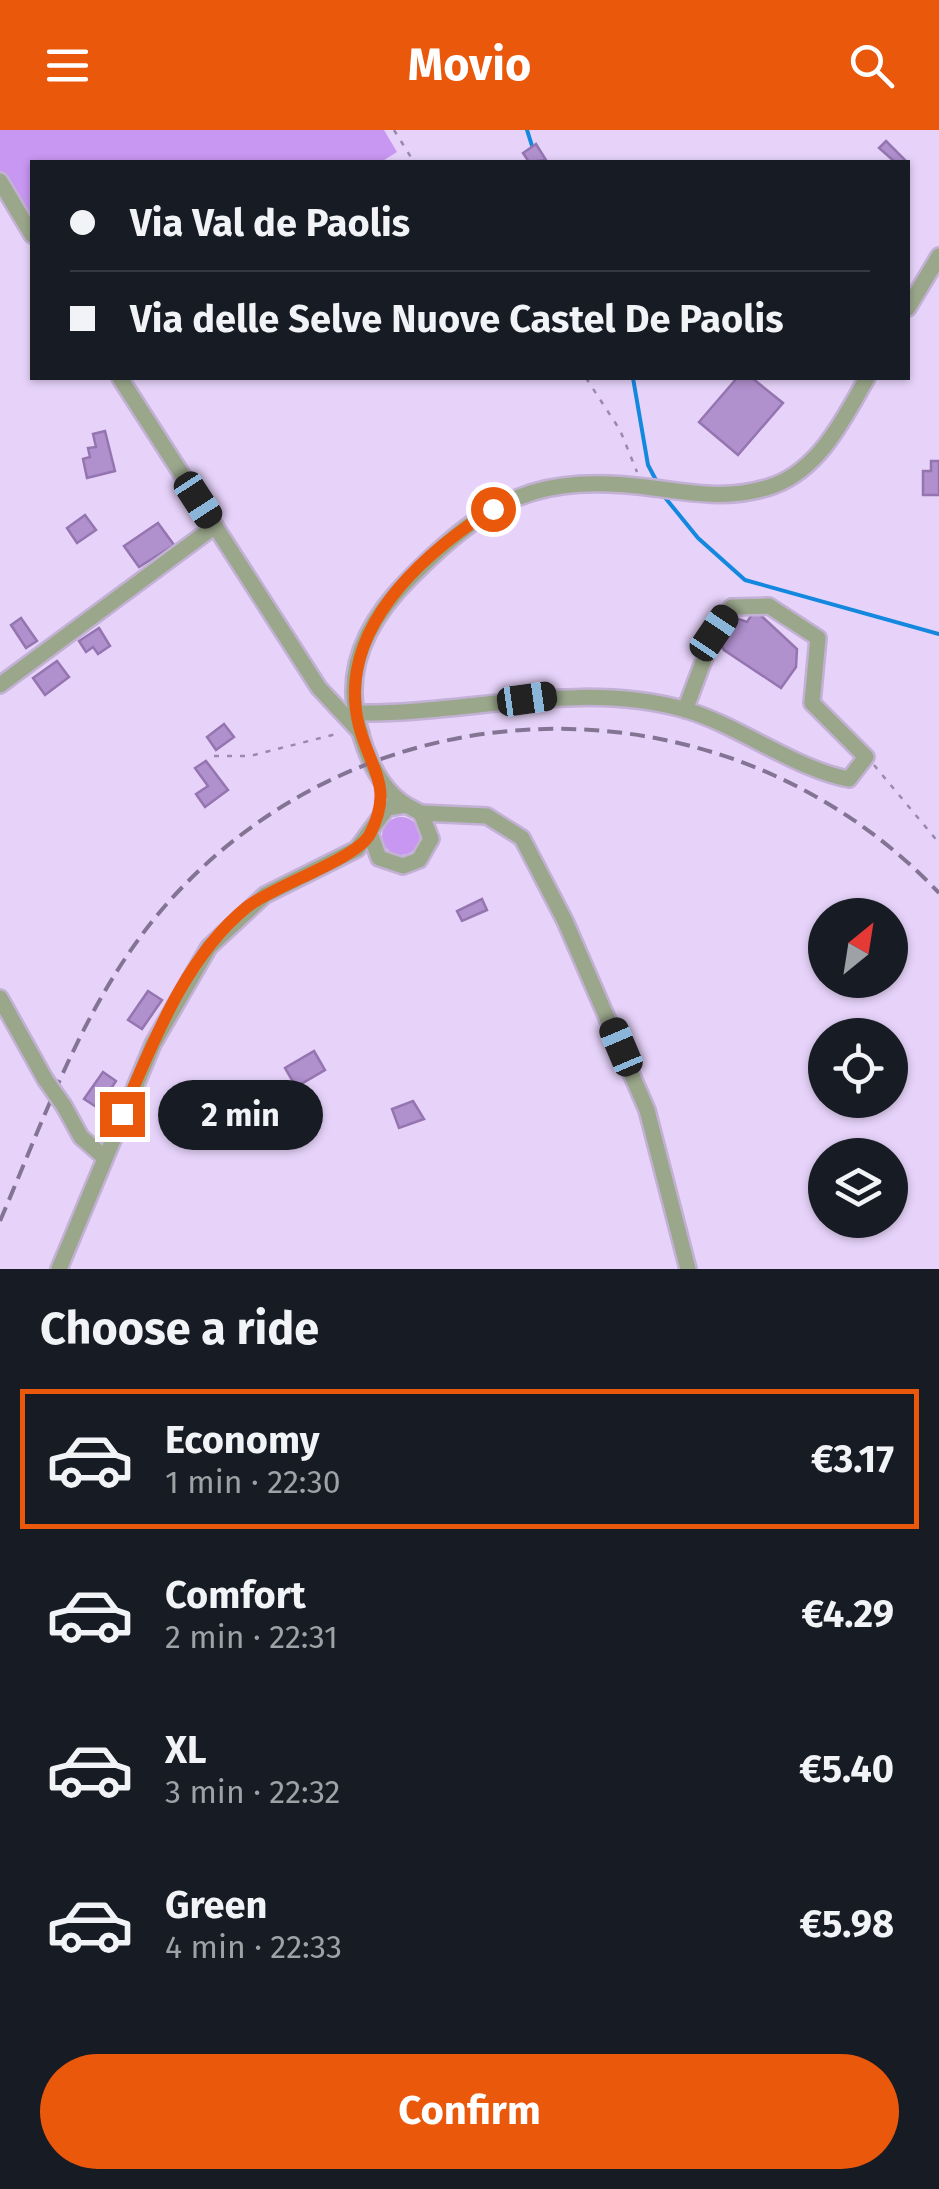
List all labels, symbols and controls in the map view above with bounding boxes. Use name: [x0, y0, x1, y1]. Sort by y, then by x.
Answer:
icon: menu: [40, 38, 95, 93]
text: Movio: [408, 38, 531, 92]
icon: search: [844, 38, 899, 93]
text: Via Val de Paolis: [130, 200, 410, 246]
text: Via delle Selve Nuove Castel De Paolis: [130, 296, 784, 342]
car: [169, 467, 227, 533]
route start: [471, 487, 516, 532]
car: [685, 600, 743, 666]
car: [495, 680, 559, 718]
north arrow: [808, 898, 908, 998]
map controls: [808, 898, 908, 1238]
car: [595, 1014, 647, 1080]
button: locate: [808, 1018, 908, 1118]
callout: 2 min: [157, 1079, 322, 1149]
route end: [100, 1092, 145, 1137]
text: 2 min: [201, 1096, 280, 1134]
button: layers: [808, 1138, 908, 1238]
text: Choose a ride: [40, 1302, 319, 1356]
icon: car: [45, 1414, 135, 1504]
text: Economy: [165, 1417, 320, 1463]
text: €3.17: [811, 1436, 894, 1482]
text: 1 min · 22:30: [165, 1463, 341, 1501]
icon: car: [45, 1569, 135, 1659]
text: Comfort: [165, 1572, 306, 1618]
text: €4.29: [802, 1591, 894, 1637]
text: 2 min · 22:31: [165, 1618, 338, 1656]
icon: car: [45, 1724, 135, 1814]
text: XL: [165, 1727, 207, 1773]
text: €5.40: [799, 1746, 894, 1792]
text: 3 min · 22:32: [165, 1773, 340, 1811]
icon: car: [45, 1879, 135, 1969]
text: Green: [165, 1882, 268, 1928]
text: €5.98: [800, 1901, 894, 1947]
text: 4 min · 22:33: [165, 1928, 342, 1966]
button: Confirm: [40, 2054, 899, 2169]

